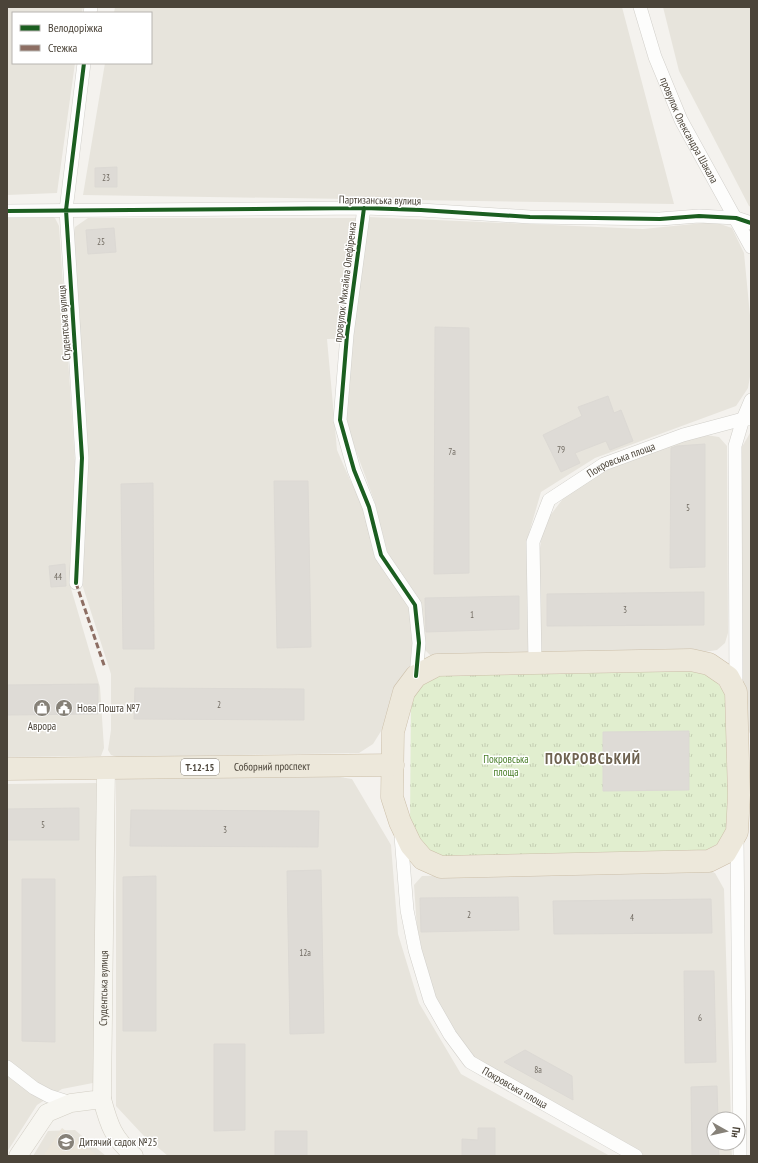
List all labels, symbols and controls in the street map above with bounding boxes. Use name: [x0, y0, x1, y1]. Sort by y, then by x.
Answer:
legend: [12, 12, 152, 64]
text: Велодоріжка: [48, 20, 103, 35]
text: Стежка: [48, 40, 78, 55]
street label: провулок Олександра Шакала: [657, 75, 721, 186]
house number: 23: [102, 172, 110, 183]
street label: Партизанська вулиця: [339, 192, 421, 208]
street label: провулок Михайла Олефіренка: [331, 221, 359, 343]
house number: 25: [97, 236, 105, 247]
street label: Студентська вулиця: [54, 285, 74, 361]
street label: Покровська площа: [584, 439, 657, 480]
house number: 79: [557, 444, 565, 455]
house number: 7а: [448, 446, 456, 457]
house number: 5: [686, 502, 690, 513]
house number: 44: [54, 571, 62, 582]
house number: 3: [623, 604, 627, 615]
house number: 1: [470, 609, 474, 620]
shop icon: Аврора: [32, 698, 52, 718]
public building icon: Нова Пошта №7: [54, 698, 74, 718]
house number: 2: [217, 699, 221, 710]
place label: Нова Пошта №7: [77, 701, 140, 715]
place label: Аврора: [28, 719, 56, 733]
district label: ПОКРОВСЬКИЙ: [545, 749, 641, 768]
park label: Покровська площа: [483, 752, 529, 779]
road number: Т-12-15: [181, 759, 219, 775]
street label: Соборний проспект: [234, 759, 310, 774]
house number: 5: [41, 819, 45, 830]
house number: 3: [223, 824, 227, 835]
house number: 2: [467, 909, 471, 920]
house number: 4: [630, 912, 634, 923]
house number: 12а: [299, 947, 311, 958]
street label: Студентська вулиця: [96, 950, 111, 1026]
house number: 6: [698, 1012, 702, 1023]
street label: Покровська площа: [480, 1063, 550, 1112]
house number: 8а: [534, 1064, 542, 1075]
north arrow: [706, 1111, 746, 1151]
text: Пн: [728, 1126, 744, 1139]
school or university icon: Дитячий садок №25: [56, 1132, 76, 1152]
place label: Дитячий садок №25: [79, 1135, 157, 1149]

